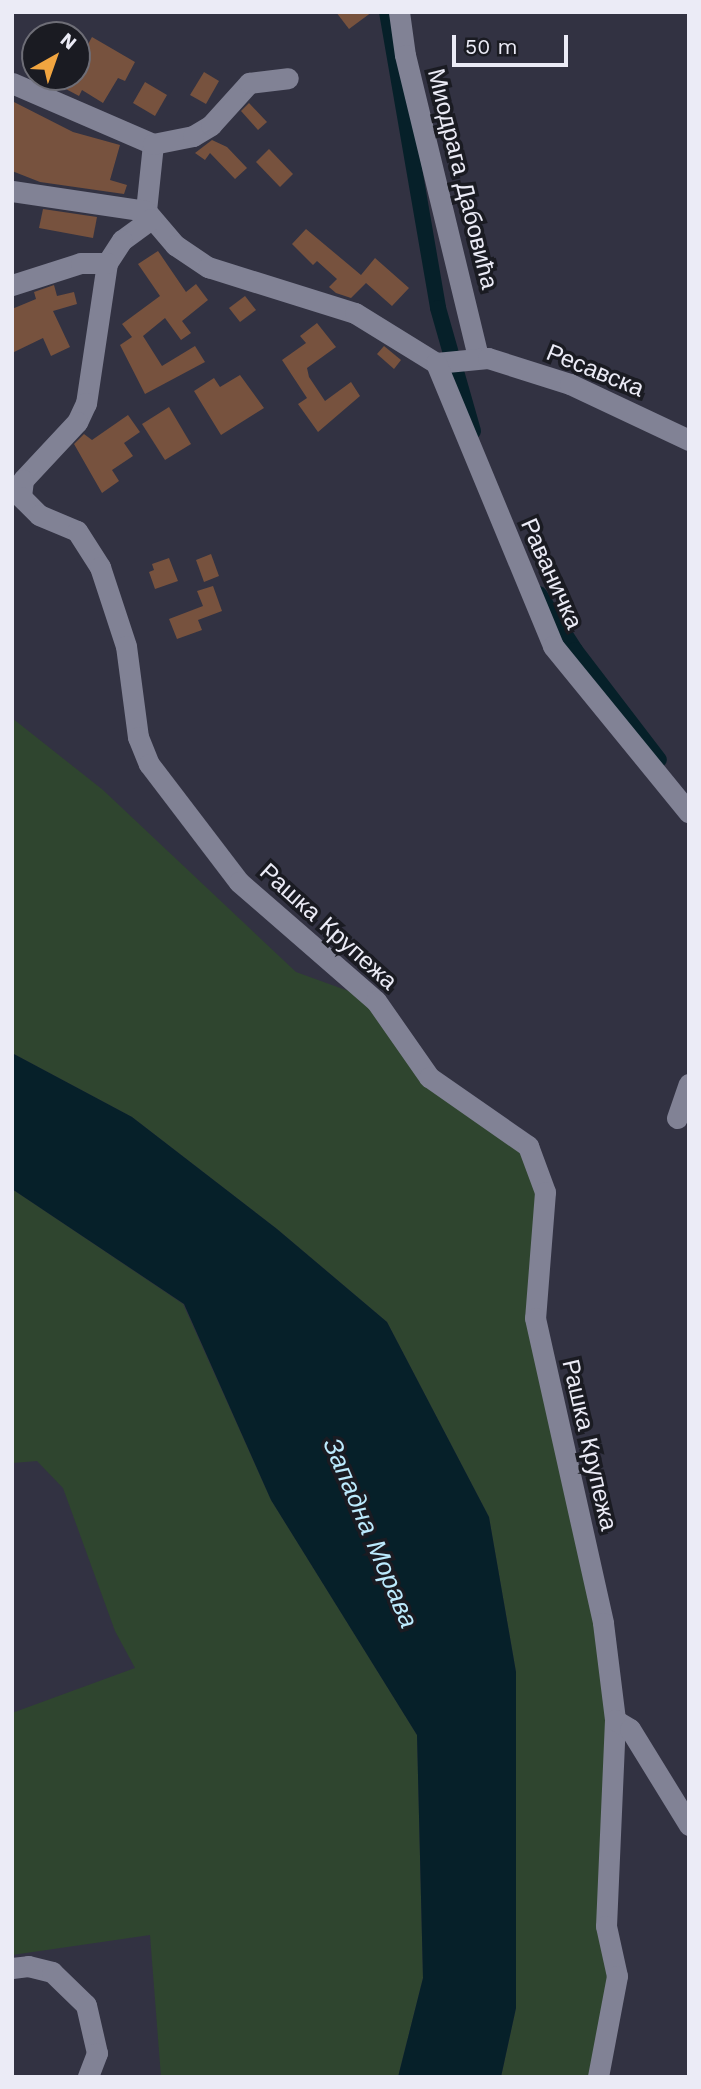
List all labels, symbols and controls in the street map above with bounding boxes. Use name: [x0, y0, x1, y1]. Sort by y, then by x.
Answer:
north arrow: [21, 21, 91, 91]
scale bar: [456, 21, 572, 65]
text: N: [56, 28, 81, 54]
text: 50 m: [465, 34, 517, 59]
street label: Миодрага Дабовића: [421, 66, 503, 292]
street label: Ресавска: [542, 338, 648, 404]
street label: Раваничка: [514, 514, 588, 634]
street label: Рашка Крупежа: [253, 858, 403, 996]
street label: Рашка Крупежа: [555, 1357, 623, 1533]
water label: Западна Морава: [316, 1433, 424, 1633]

